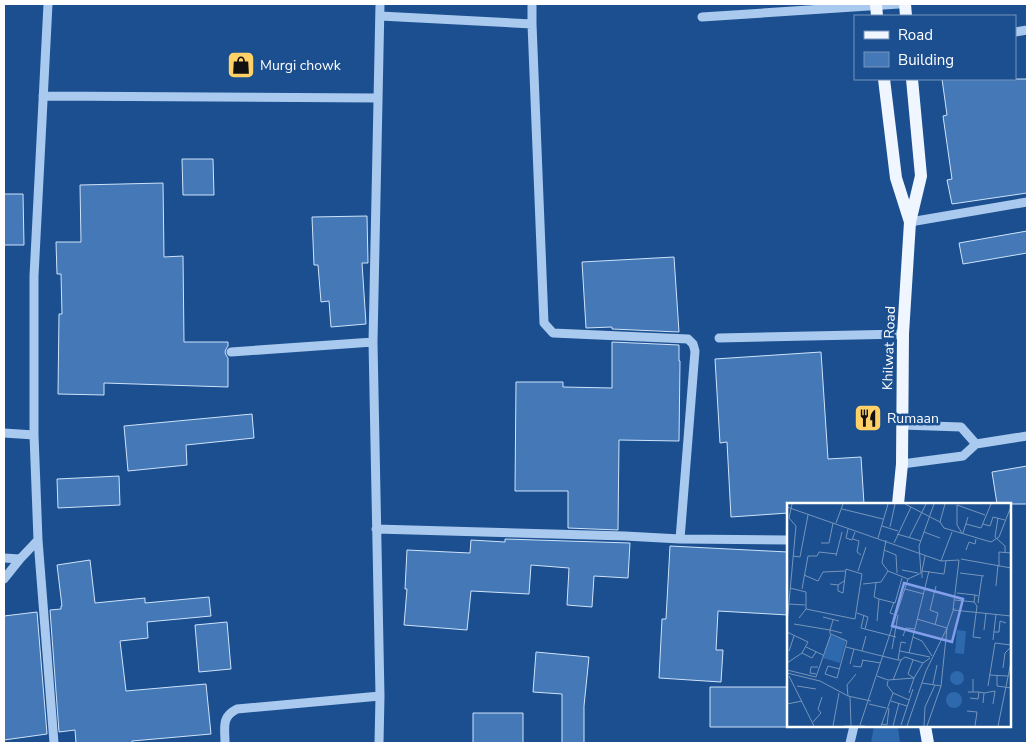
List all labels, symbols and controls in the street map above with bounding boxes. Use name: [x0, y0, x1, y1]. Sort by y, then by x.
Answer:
legend: [854, 15, 1016, 80]
text: Road: [898, 25, 933, 45]
shop icon: Murgi chowk: [226, 50, 256, 80]
text: Building: [898, 50, 954, 70]
place label: Murgi chowk: [260, 56, 342, 75]
street label: Khilwat Road: [878, 306, 900, 390]
restaurant icon: Rumaan: [853, 403, 883, 433]
place label: Rumaan: [887, 409, 939, 428]
inset map: [787, 503, 1011, 727]

